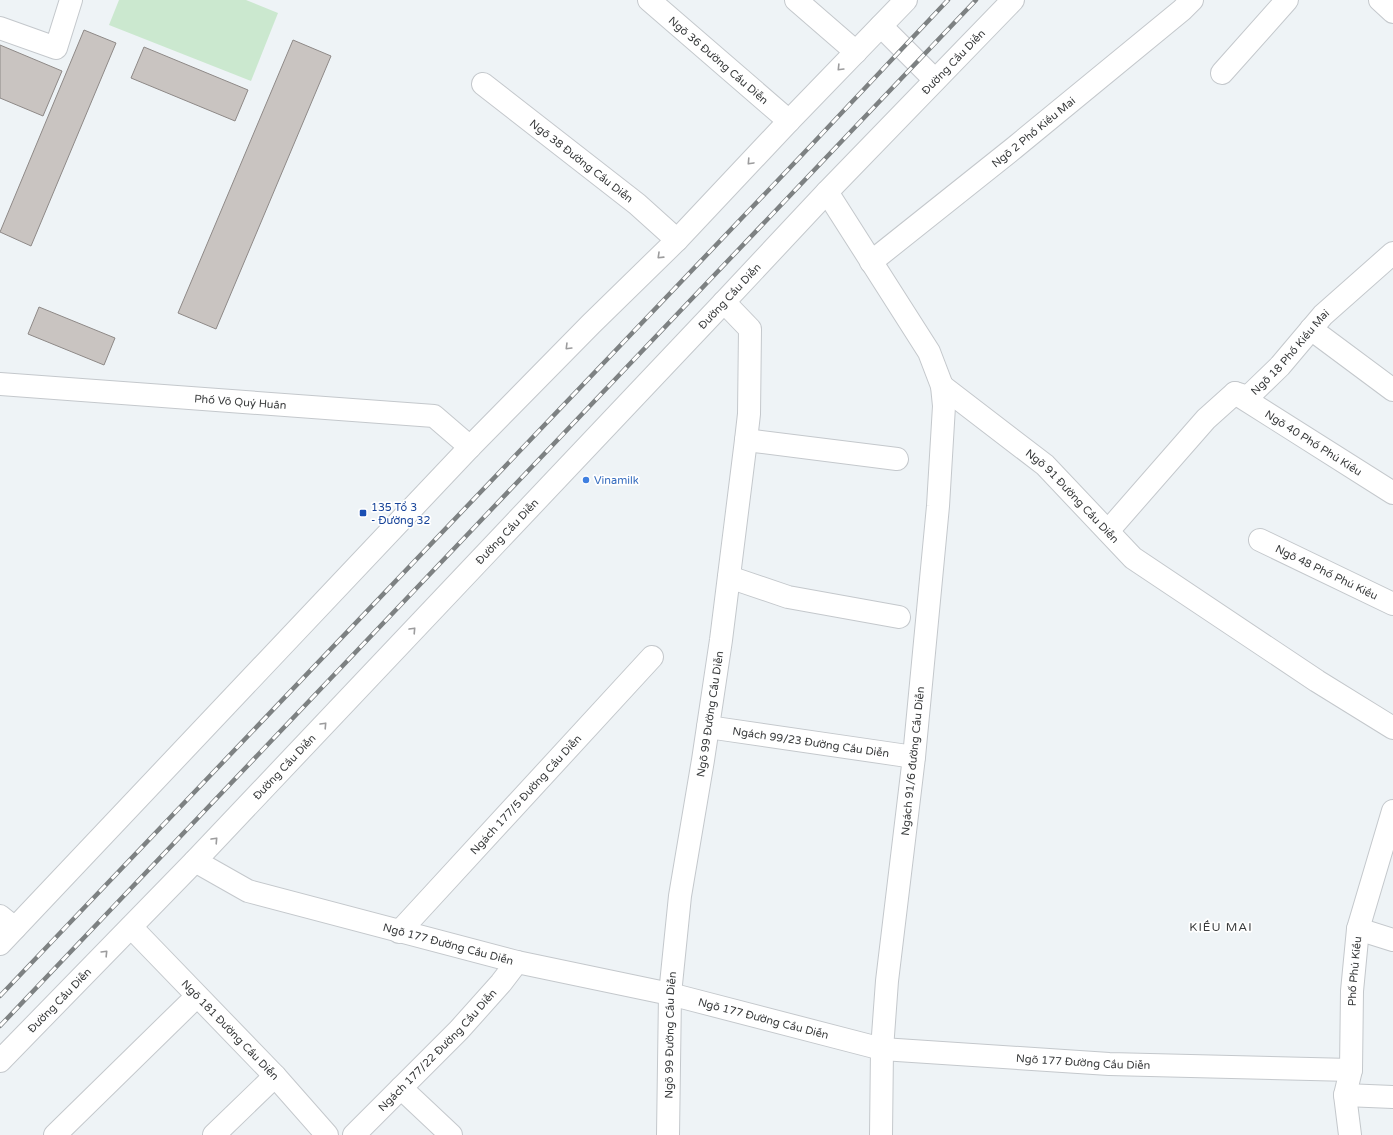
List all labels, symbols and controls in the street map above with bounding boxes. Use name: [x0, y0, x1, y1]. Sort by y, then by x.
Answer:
street label: Ngõ 36 Đường Cầu Diễn: [666, 14, 771, 107]
street label: Đường Cầu Diễn: [919, 27, 988, 97]
one-way arrow: [837, 63, 845, 71]
street label: Ngõ 2 Phố Kiều Mai: [989, 94, 1078, 170]
street label: Ngõ 38 Đường Cầu Diễn: [527, 117, 636, 205]
one-way arrow: [747, 157, 755, 165]
one-way arrow: [657, 251, 665, 259]
street label: Đường Cầu Diễn: [695, 260, 763, 332]
street label: Ngõ 18 Phố Kiều Mai: [1248, 306, 1332, 397]
one-way arrow: [565, 342, 573, 350]
street label: Phố Võ Quý Huân: [194, 392, 287, 412]
street label: Ngõ 40 Phố Phú Kiều: [1263, 407, 1364, 478]
street label: Ngõ 91 Đường Cầu Diễn: [1023, 446, 1122, 546]
place label: Vinamilk: [594, 474, 639, 487]
marker: Vinamilk: [581, 475, 591, 485]
street label: Đường Cầu Diễn: [473, 496, 541, 567]
place label: 135 Tổ 3 - Đường 32: [371, 501, 430, 527]
marker: 135 Tổ 3 - Đường 32: [358, 508, 368, 518]
street label: Ngõ 48 Phố Phú Kiều: [1273, 542, 1380, 602]
one-way arrow: [409, 627, 416, 635]
street label: Ngõ 99 Đường Cầu Diễn: [694, 650, 726, 778]
street label: Ngách 91/6 đường Cầu Diễn: [899, 686, 927, 836]
one-way arrow: [319, 722, 327, 730]
street label: Ngách 99/23 Đường Cầu Diễn: [732, 724, 890, 760]
street label: Đường Cầu Diễn: [250, 731, 318, 802]
street label: Ngách 177/5 Đường Cầu Diễn: [467, 732, 584, 857]
one-way arrow: [211, 837, 218, 844]
street label: Ngõ 177 Đường Cầu Diễn: [382, 920, 515, 967]
district label: KIỀU MAI: [1189, 920, 1253, 934]
street label: Phố Phú Kiều: [1345, 936, 1364, 1006]
one-way arrow: [100, 950, 108, 958]
street label: Đường Cầu Diễn: [25, 965, 94, 1035]
street label: Ngõ 99 Đường Cầu Diễn: [662, 971, 679, 1099]
street label: Ngõ 181 Đường Cầu Diễn: [179, 977, 282, 1083]
street label: Ngách 177/22 Đường Cầu Diễn: [375, 986, 499, 1114]
street label: Ngõ 177 Đường Cầu Diễn: [697, 995, 830, 1041]
street label: Ngõ 177 Đường Cầu Diễn: [1016, 1051, 1150, 1072]

